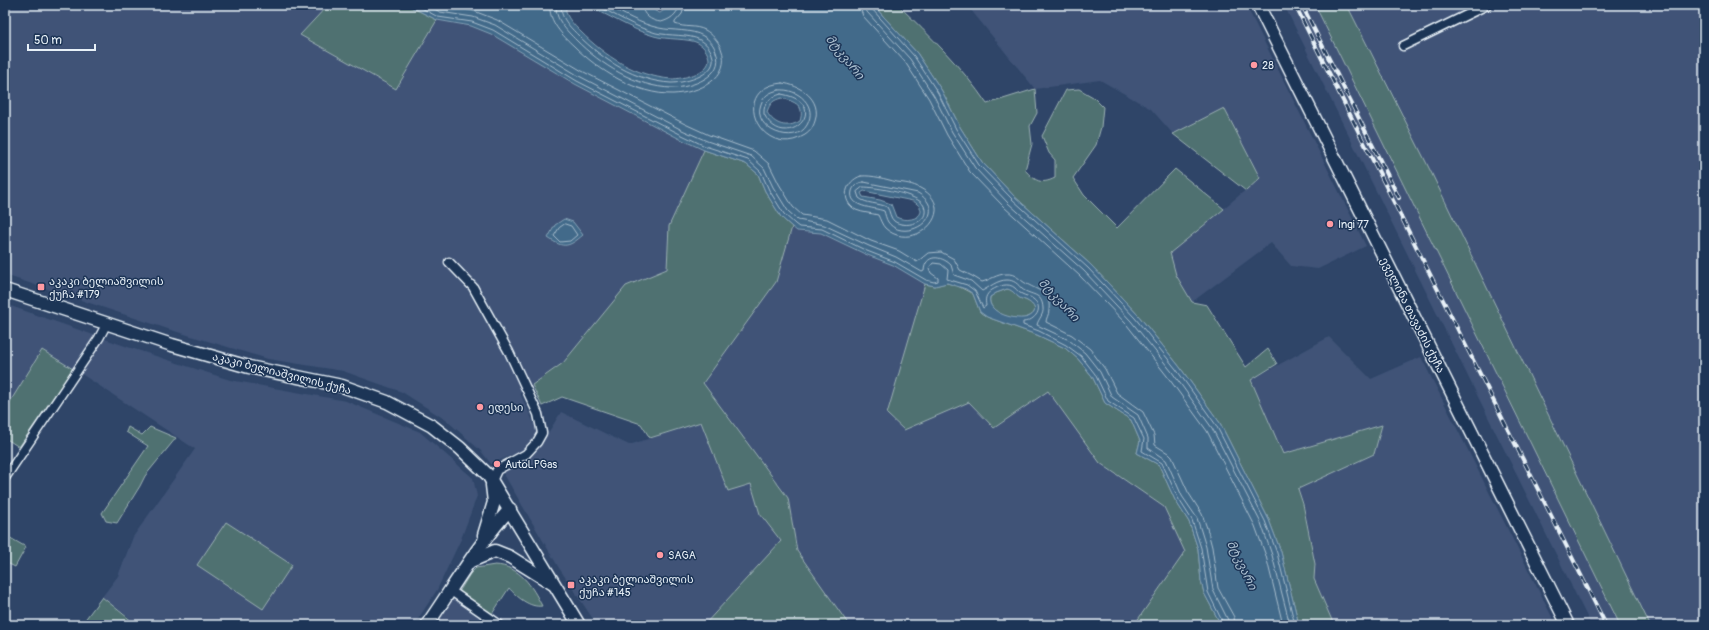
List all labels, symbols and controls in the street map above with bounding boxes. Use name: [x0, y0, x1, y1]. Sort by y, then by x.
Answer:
scale bar: [28, 26, 95, 52]
water label: მტკვარი: [822, 32, 868, 83]
text: 50 m: [34, 33, 62, 48]
place label: 28: [1262, 59, 1274, 72]
marker: 28: [1249, 60, 1259, 70]
place label: Ingi 77: [1338, 218, 1369, 231]
marker: Ingi 77: [1325, 219, 1335, 229]
street label: ეველინა თავაძის ქუჩა: [1378, 255, 1447, 375]
place label: აკაკი ბელიაშვილის ქუჩა #179: [49, 275, 164, 301]
water label: მტკვარი: [1035, 276, 1083, 326]
marker: აკაკი ბელიაშვილის ქუჩა #179: [36, 282, 46, 292]
street label: აკაკი ბელიაშვილის ქუჩა: [211, 350, 353, 397]
place label: ედესი: [488, 401, 523, 414]
marker: ედესი: [475, 402, 485, 412]
place label: AutoLPGas: [505, 458, 557, 471]
marker: AutoLPGas: [492, 459, 502, 469]
water label: მტკვარი: [1223, 538, 1260, 593]
place label: SAGA: [668, 549, 696, 562]
marker: SAGA: [655, 550, 665, 560]
place label: აკაკი ბელიაშვილის ქუჩა #145: [579, 573, 694, 599]
marker: აკაკი ბელიაშვილის ქუჩა #145: [566, 580, 576, 590]

